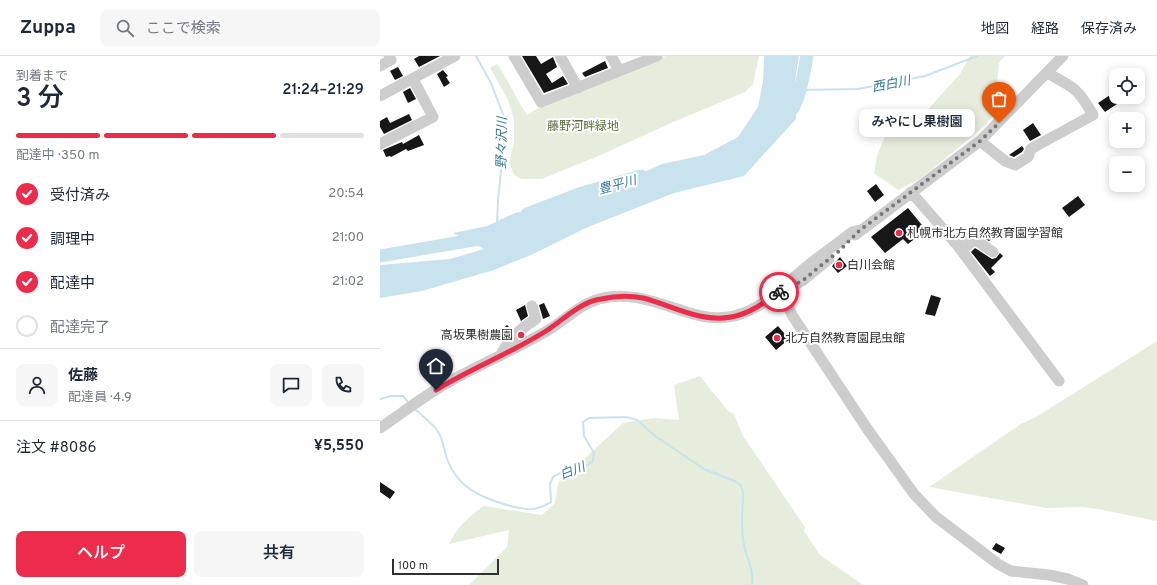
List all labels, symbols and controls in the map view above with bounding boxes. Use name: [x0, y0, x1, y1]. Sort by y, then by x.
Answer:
search box: [100, 10, 380, 46]
text: Zuppa: [20, 16, 76, 40]
icon: search: [114, 17, 136, 39]
text: ここで検索: [146, 20, 221, 39]
text: 地図: [981, 21, 1009, 38]
text: 経路: [1031, 21, 1059, 38]
text: 保存済み: [1081, 21, 1137, 38]
map controls: [1109, 68, 1145, 192]
button: locate: [1109, 68, 1145, 104]
text: 到着まで: [16, 69, 68, 85]
water label: 西白川: [871, 73, 914, 97]
text: 21:24–21:29: [282, 81, 364, 100]
pin: [982, 82, 1016, 123]
text: 3 分: [16, 83, 64, 116]
icon: bag: [988, 88, 1010, 110]
callout: みやにし果樹園: [859, 109, 975, 137]
button: +: [1109, 112, 1145, 148]
water label: 野々沢川: [495, 115, 511, 169]
text: みやにし果樹園: [871, 115, 963, 131]
park label: 藤野河畔緑地: [547, 119, 619, 135]
text: 配達中 · 350 m: [16, 148, 99, 164]
button: −: [1109, 156, 1145, 192]
water label: 豊平川: [597, 173, 640, 199]
icon: check: [16, 183, 38, 205]
text: 20:54: [328, 186, 364, 202]
text: 受付済み: [50, 187, 110, 206]
place label: 札幌市北方自然教育園学習館: [907, 226, 1063, 242]
icon: check: [16, 227, 38, 249]
marker: 札幌市北方自然教育園学習館: [894, 228, 904, 238]
text: 21:00: [332, 230, 364, 246]
text: 調理中: [50, 231, 95, 250]
place label: 白川会館: [847, 258, 895, 274]
marker: 白川会館: [834, 260, 844, 270]
icon: check: [16, 271, 38, 293]
courier: [759, 272, 799, 312]
text: 21:02: [332, 274, 364, 290]
text: 配達中: [50, 275, 95, 294]
icon: bike: [768, 281, 790, 303]
text: 配達完了: [50, 319, 110, 338]
place label: 高坂果樹農園: [441, 328, 513, 344]
marker: 高坂果樹農園: [516, 330, 526, 340]
place label: 北方自然教育園昆虫館: [785, 331, 905, 347]
marker: 北方自然教育園昆虫館: [772, 333, 782, 343]
pin: [419, 349, 453, 390]
icon: home: [425, 355, 447, 377]
button: person: [16, 364, 58, 406]
button: chat: [270, 364, 312, 406]
button: phone: [322, 364, 364, 406]
text: 佐藤: [68, 367, 98, 386]
text: 配達員 · 4.9: [68, 390, 132, 406]
text: ¥5,550: [314, 437, 364, 456]
text: 注文 #8086: [16, 439, 97, 458]
water label: 白川: [558, 459, 590, 484]
button: ヘルプ: [16, 531, 186, 577]
button: 共有: [194, 531, 364, 577]
scale bar: [392, 557, 499, 576]
text: 100 m: [398, 559, 428, 573]

